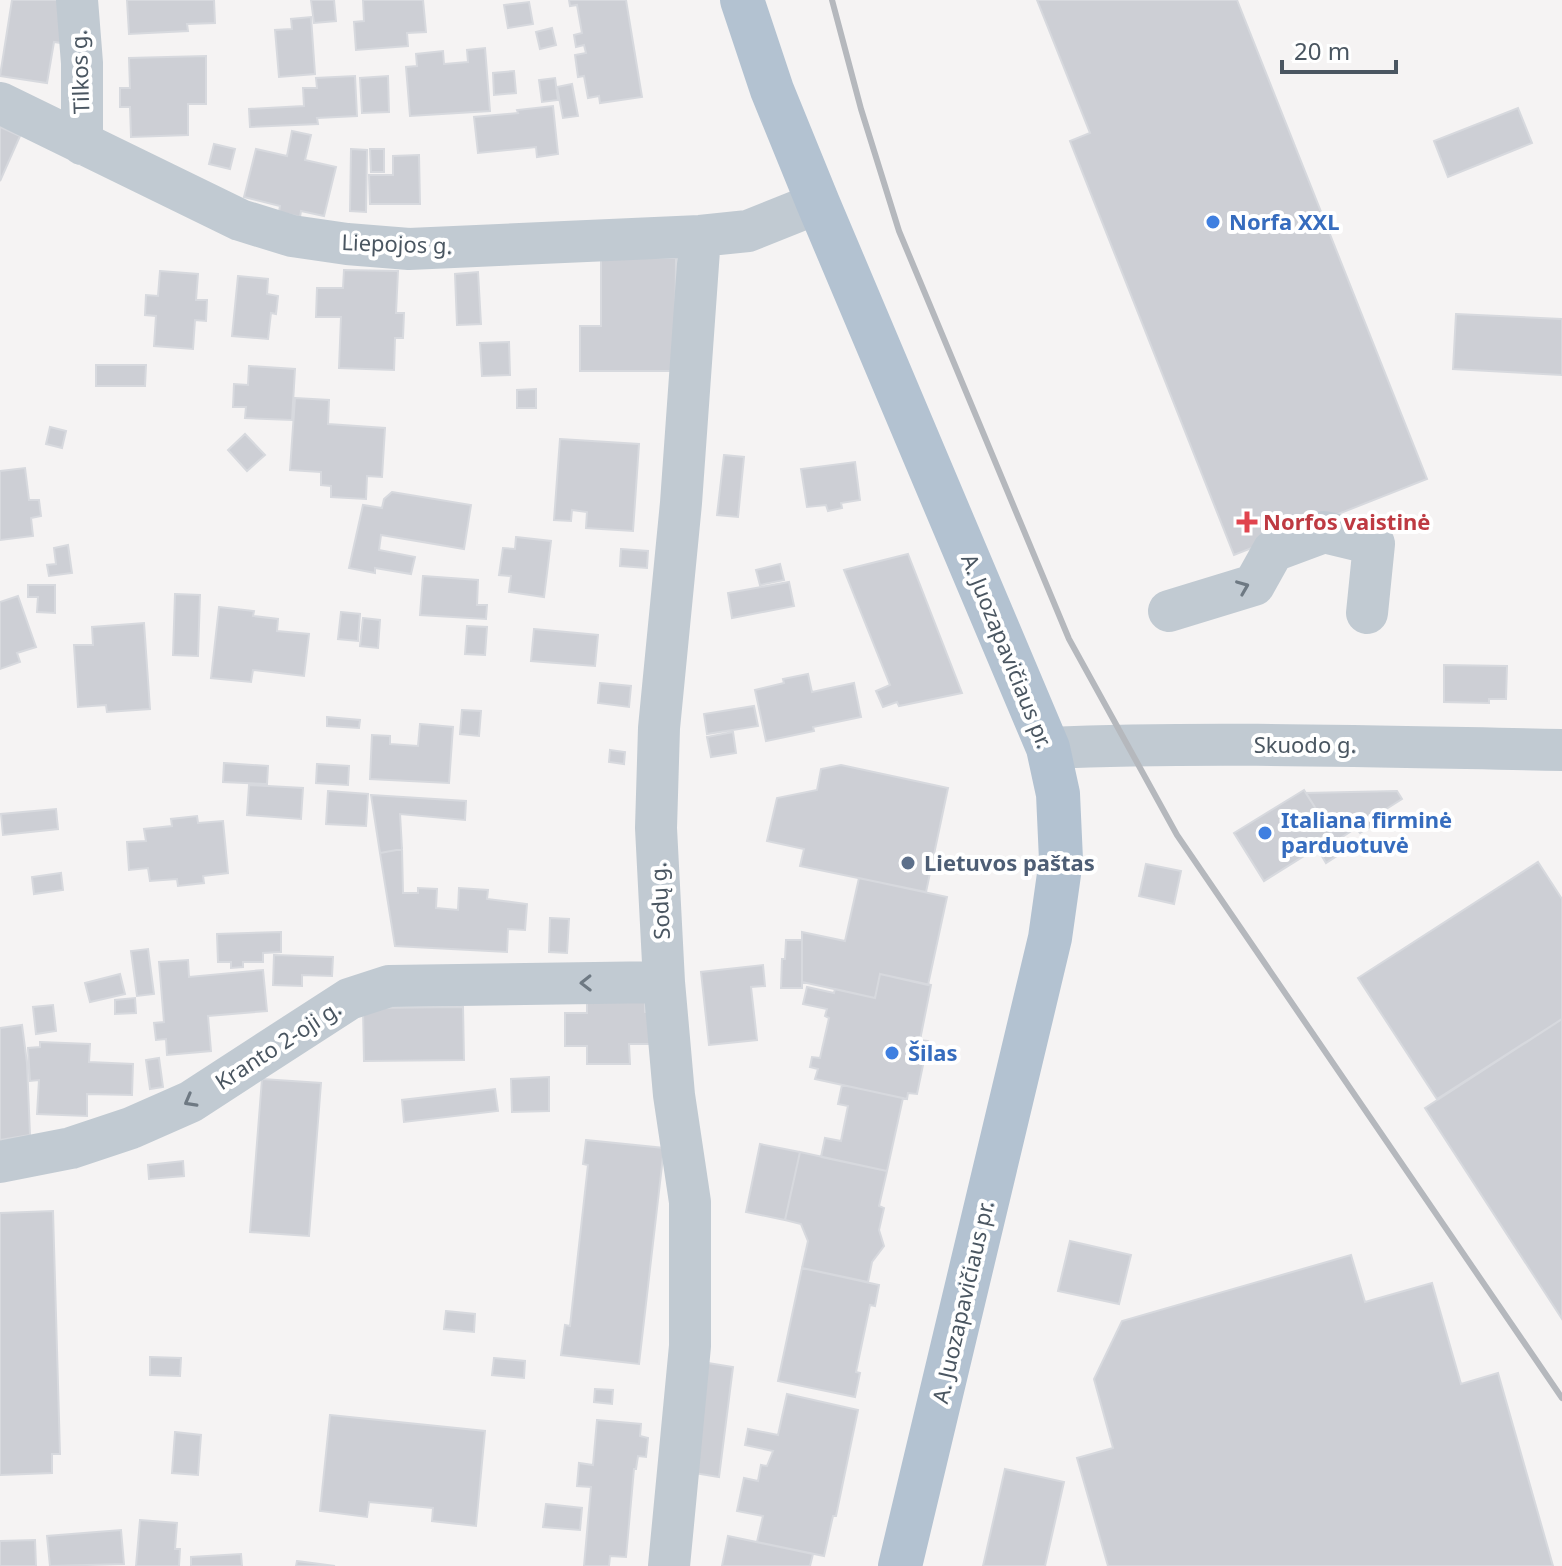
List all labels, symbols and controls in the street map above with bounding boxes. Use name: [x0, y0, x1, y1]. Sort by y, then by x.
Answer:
scale bar: [1282, 24, 1396, 74]
street label: Tilkos g.: [63, 29, 95, 115]
text: 20 m: [1294, 34, 1350, 67]
place label: Norfa XXL: [1229, 206, 1340, 236]
marker: Norfa XXL: [1204, 213, 1222, 231]
street label: Liepojos g.: [341, 226, 453, 260]
place label: Norfos vaistinė: [1263, 506, 1430, 536]
marker: Norfos vaistinė: [1238, 513, 1256, 531]
street label: A. Juozapavičiaus pr.: [955, 549, 1061, 752]
one-way arrow: [1235, 580, 1249, 597]
street label: Skuodo g.: [1254, 729, 1356, 759]
place label: Italiana firminė parduotuvė: [1281, 804, 1452, 859]
marker: Italiana firminė parduotuvė: [1256, 824, 1274, 842]
place label: Lietuvos paštas: [924, 847, 1095, 877]
marker: Lietuvos paštas: [899, 854, 917, 872]
street label: Sodų g.: [642, 861, 676, 941]
one-way arrow: [579, 974, 592, 992]
street label: Kranto 2-oji g.: [209, 992, 346, 1096]
place label: Šilas: [908, 1037, 957, 1067]
marker: Šilas: [883, 1044, 901, 1062]
one-way arrow: [184, 1091, 198, 1106]
street label: A. Juozapavičiaus pr.: [924, 1197, 1000, 1406]

